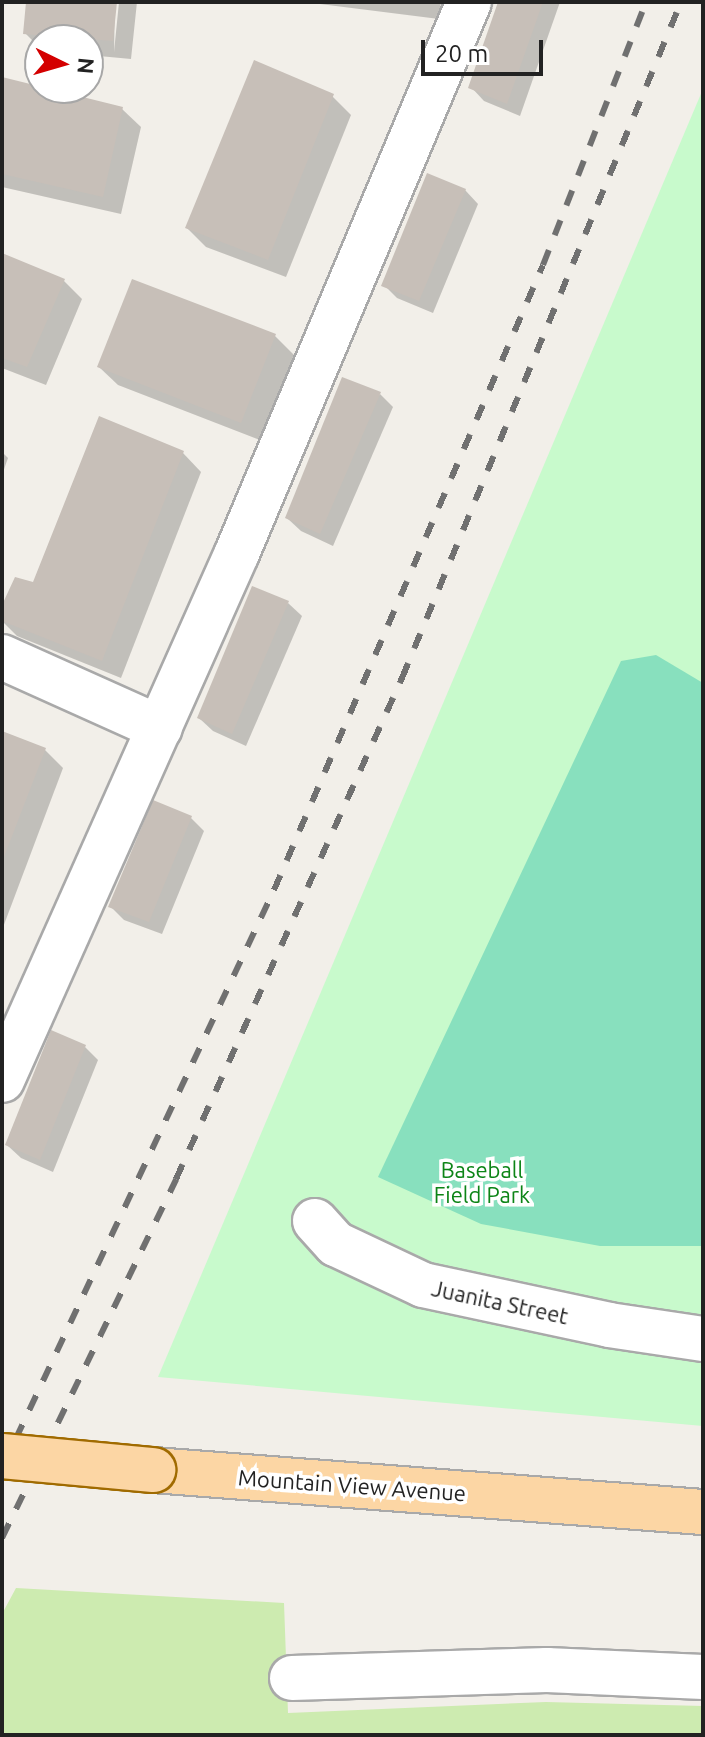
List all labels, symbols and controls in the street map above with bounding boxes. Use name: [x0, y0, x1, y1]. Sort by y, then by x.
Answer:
north arrow: [24, 24, 104, 104]
scale bar: [425, 24, 547, 74]
text: 20 m: [435, 40, 488, 67]
text: N: [73, 57, 100, 75]
park label: Baseball Field Park: [434, 1156, 530, 1208]
street label: Juanita Street: [429, 1275, 571, 1329]
street label: Mountain View Avenue: [237, 1464, 467, 1506]

